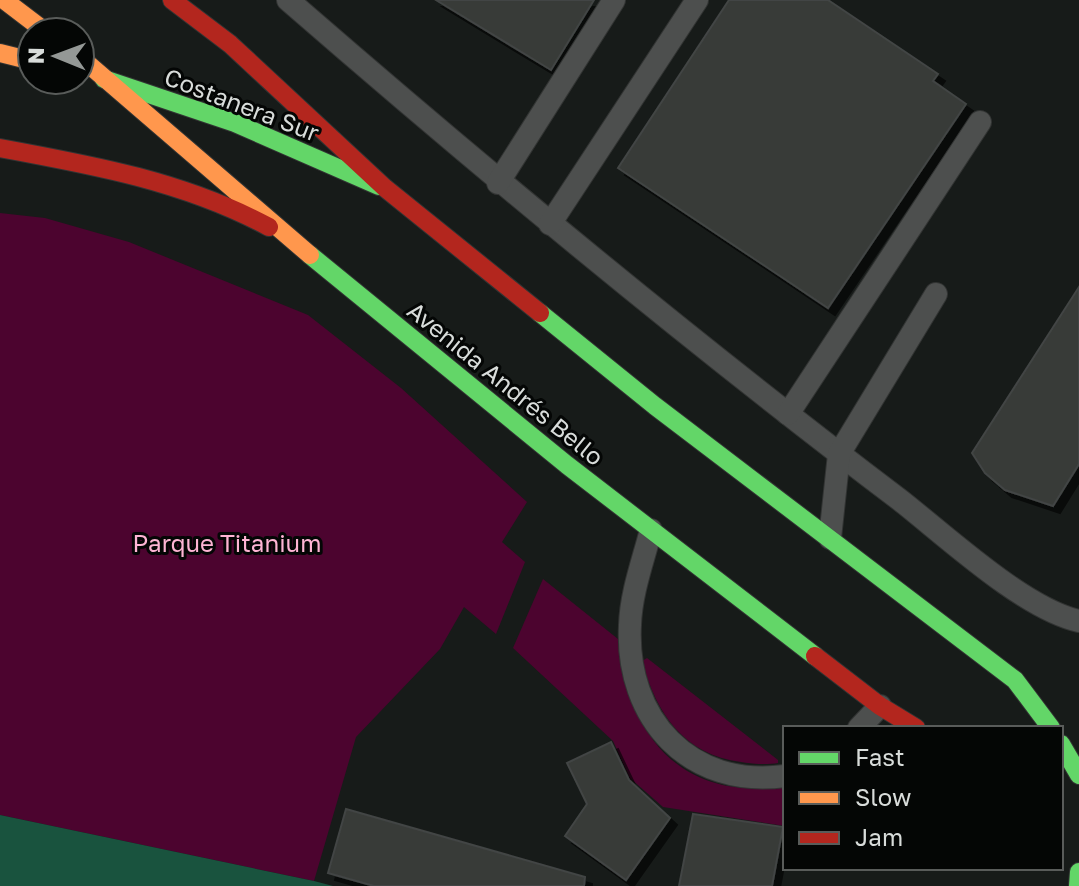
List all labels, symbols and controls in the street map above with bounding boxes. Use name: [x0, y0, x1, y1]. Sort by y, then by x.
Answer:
north arrow: [16, 16, 96, 96]
text: N: [22, 47, 49, 64]
street label: Costanera Sur: [161, 61, 323, 147]
street label: Avenida Andrés Bello: [402, 295, 610, 471]
park label: Parque Titanium: [133, 528, 321, 557]
legend: [783, 726, 1063, 870]
text: Fast: [855, 742, 905, 771]
text: Slow: [855, 782, 911, 811]
text: Jam: [855, 822, 903, 851]

